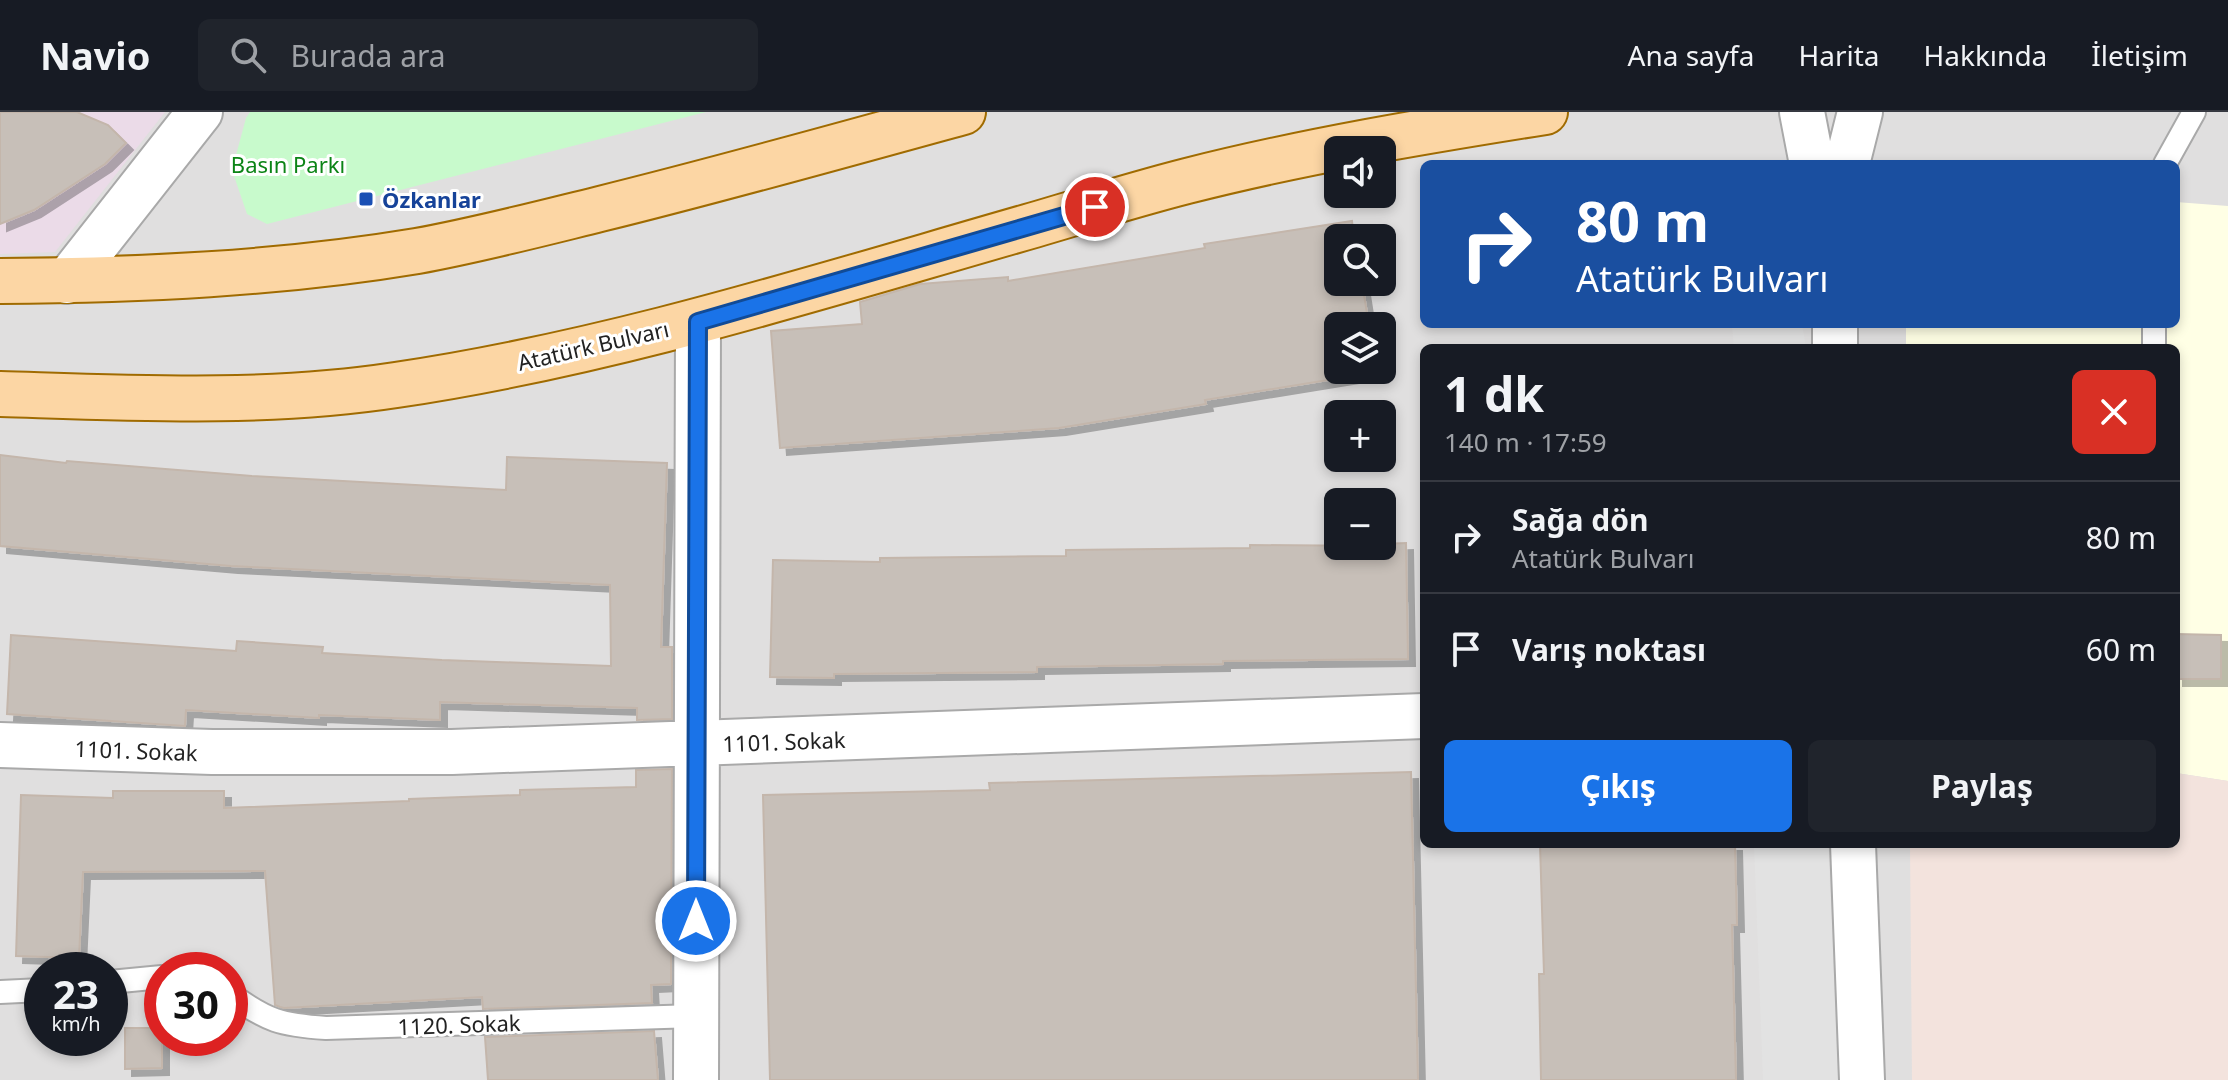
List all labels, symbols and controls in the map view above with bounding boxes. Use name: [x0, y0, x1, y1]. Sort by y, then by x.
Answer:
search box: [198, 19, 758, 91]
text: Navio: [40, 29, 150, 81]
icon: search: [226, 33, 270, 77]
text: Burada ara: [290, 35, 446, 76]
text: Ana sayfa: [1628, 36, 1754, 74]
text: Harita: [1798, 36, 1880, 74]
text: Hakkında: [1924, 36, 2047, 74]
text: İletişim: [2091, 36, 2188, 74]
map controls: [1324, 136, 1396, 560]
button: sound: [1324, 136, 1396, 208]
park label: Basın Parkı: [231, 149, 345, 179]
pin: [1061, 173, 1129, 241]
text: 80 m: [1576, 182, 1709, 258]
place label: Özkanlar: [382, 184, 481, 214]
icon: arrive: [1073, 185, 1117, 229]
marker: Özkanlar: [357, 190, 375, 208]
icon: right: [1444, 192, 1548, 296]
button: search: [1324, 224, 1396, 296]
text: Atatürk Bulvarı: [1576, 254, 1828, 303]
button: layers: [1324, 312, 1396, 384]
street label: Atatürk Bulvarı: [514, 313, 672, 377]
text: 1 dk: [1444, 361, 1544, 426]
button: close: [2072, 370, 2156, 454]
button: +: [1324, 400, 1396, 472]
text: 140 m · 17:59: [1444, 424, 1607, 460]
button: −: [1324, 488, 1396, 560]
text: Sağa dön: [1512, 499, 1648, 540]
icon: right: [1444, 515, 1488, 559]
text: 80 m: [2086, 517, 2156, 558]
text: Atatürk Bulvarı: [1512, 540, 1694, 576]
icon: arrive: [1444, 627, 1488, 671]
text: Varış noktası: [1512, 629, 1706, 670]
text: 60 m: [2086, 629, 2156, 670]
street label: 1101. Sokak: [722, 724, 846, 758]
street label: 1101. Sokak: [74, 733, 198, 767]
button: Çıkış: [1444, 740, 1792, 832]
button: Paylaş: [1808, 740, 2156, 832]
position arrow: [654, 879, 738, 963]
speed limit sign: 30: [144, 952, 248, 1056]
text: 23: [53, 966, 99, 1021]
street label: 1120. Sokak: [397, 1007, 521, 1041]
text: km/h: [51, 1010, 101, 1037]

